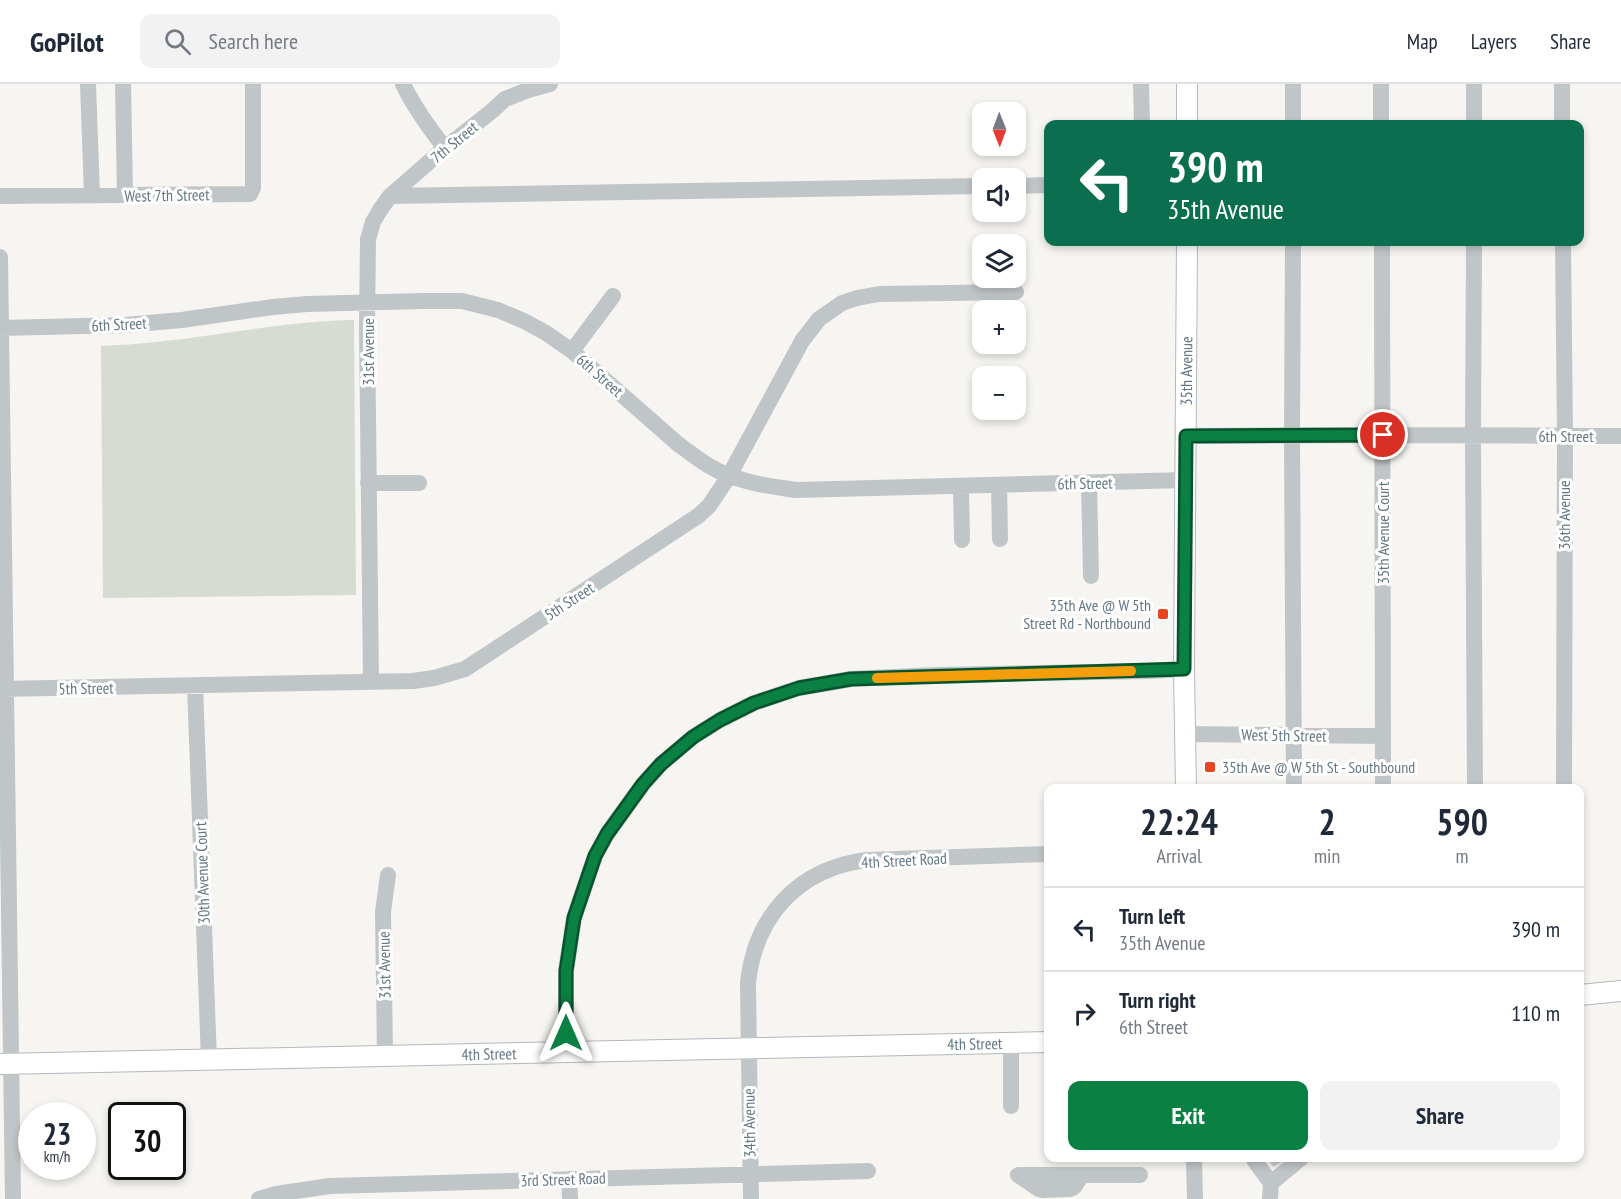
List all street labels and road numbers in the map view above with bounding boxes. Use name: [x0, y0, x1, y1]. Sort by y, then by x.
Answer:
street label: 7th Street: [426, 117, 482, 167]
street label: West 7th Street: [124, 184, 210, 206]
street label: 6th Street: [91, 313, 148, 335]
street label: 31st Avenue: [358, 318, 378, 386]
street label: 35th Avenue: [1176, 336, 1196, 406]
street label: 6th Street: [573, 349, 628, 401]
street label: 6th Street: [1538, 426, 1594, 446]
street label: 6th Street: [1057, 473, 1113, 493]
street label: 36th Avenue: [1554, 480, 1574, 550]
street label: 35th Avenue Court: [1373, 481, 1393, 584]
street label: 5th Street: [540, 577, 598, 624]
street label: 5th Street: [58, 678, 114, 698]
street label: West 5th Street: [1241, 724, 1327, 746]
street label: 30th Avenue Court: [190, 821, 214, 925]
street label: 4th Street Road: [861, 848, 947, 872]
street label: 31st Avenue: [373, 931, 395, 999]
street label: 4th Street: [947, 1033, 1003, 1054]
street label: 4th Street: [461, 1043, 517, 1064]
street label: 34th Avenue: [738, 1088, 760, 1158]
street label: 3rd Street Road: [520, 1168, 606, 1190]

